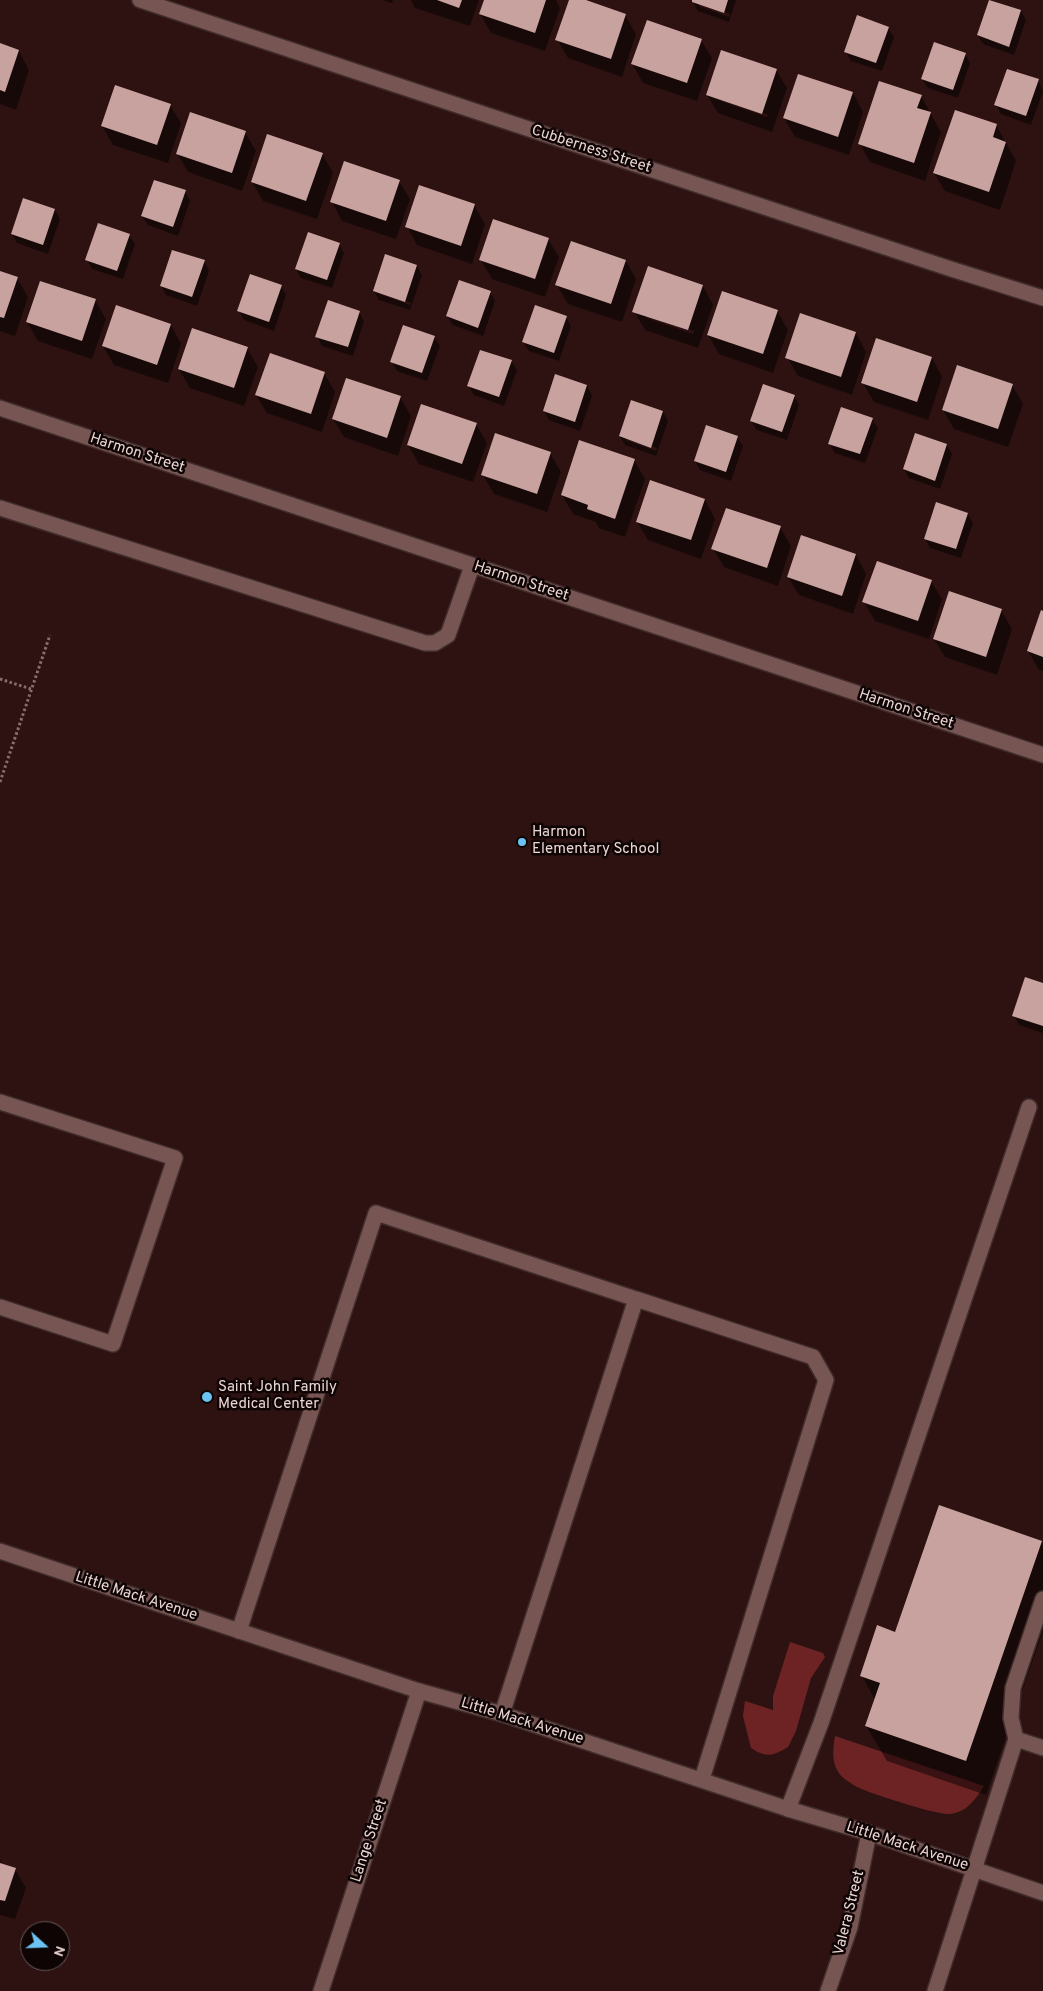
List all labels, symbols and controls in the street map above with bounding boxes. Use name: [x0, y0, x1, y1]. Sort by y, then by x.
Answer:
street label: Cubberness Street: [529, 122, 653, 178]
street label: Harmon Street: [87, 430, 187, 478]
street label: Harmon Street: [471, 558, 571, 606]
street label: Harmon Street: [856, 686, 956, 734]
place label: Harmon Elementary School: [532, 824, 659, 859]
marker: Harmon Elementary School: [516, 836, 528, 848]
place label: Saint John Family Medical Center: [218, 1379, 337, 1414]
marker: Saint John Family Medical Center: [200, 1390, 214, 1404]
street label: Little Mack Avenue: [73, 1569, 199, 1625]
street label: Little Mack Avenue: [458, 1695, 586, 1749]
street label: Lange Street: [348, 1797, 392, 1885]
street label: Little Mack Avenue: [844, 1819, 970, 1875]
street label: Valera Street: [831, 1869, 869, 1957]
north arrow: [20, 1921, 70, 1971]
text: N: [49, 1943, 68, 1959]

